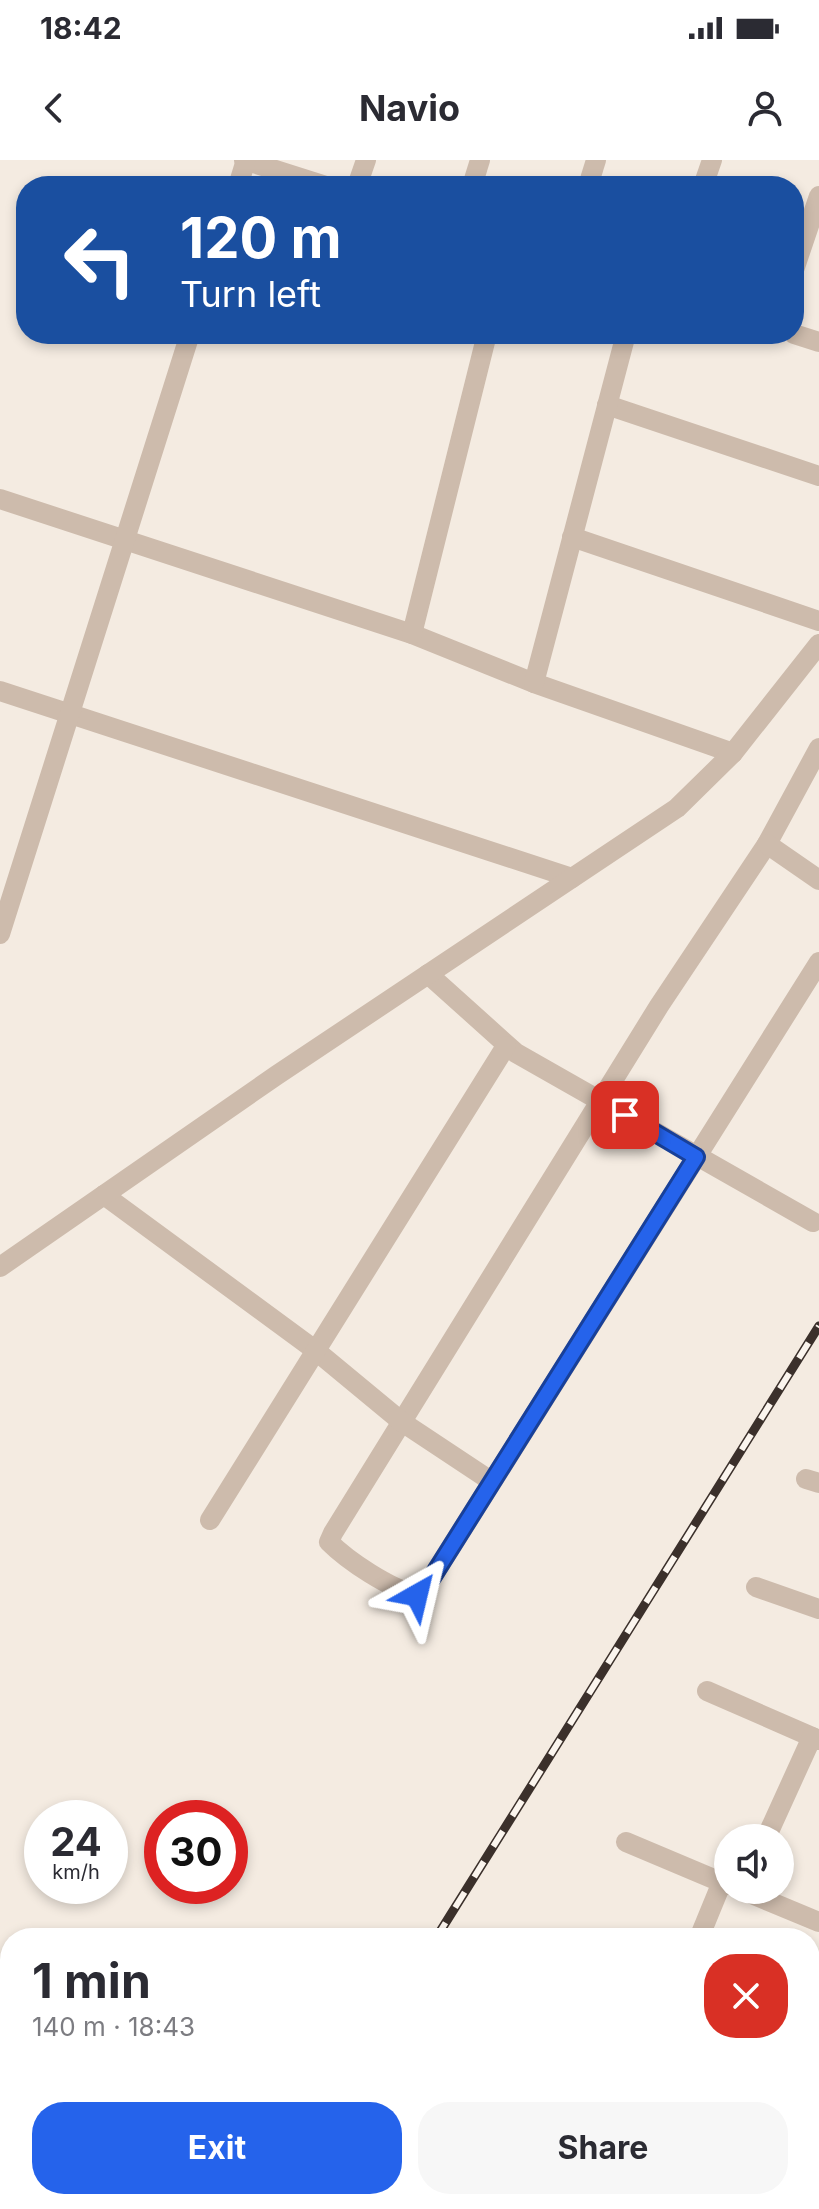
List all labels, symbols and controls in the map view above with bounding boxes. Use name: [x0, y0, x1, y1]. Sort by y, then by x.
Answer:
text: 18:42: [40, 10, 122, 46]
icon: back: [32, 86, 76, 130]
text: Navio: [359, 86, 460, 130]
icon: person: [743, 86, 787, 130]
text: 120 m: [180, 204, 342, 272]
icon: left: [48, 208, 152, 312]
text: Turn left: [180, 272, 321, 316]
pin: [591, 1081, 659, 1149]
icon: arrive: [603, 1093, 647, 1137]
position arrow: [375, 1553, 459, 1637]
speed limit sign: 30: [144, 1800, 248, 1904]
text: 24: [50, 1817, 102, 1866]
map controls: [714, 1824, 794, 1904]
button: sound: [714, 1824, 794, 1904]
text: km/h: [52, 1860, 100, 1884]
text: 1 min: [32, 1951, 151, 2010]
button: close: [704, 1954, 788, 2038]
text: 140 m · 18:43: [32, 2011, 195, 2042]
button: Exit: [32, 2102, 402, 2194]
button: Share: [418, 2102, 788, 2194]

